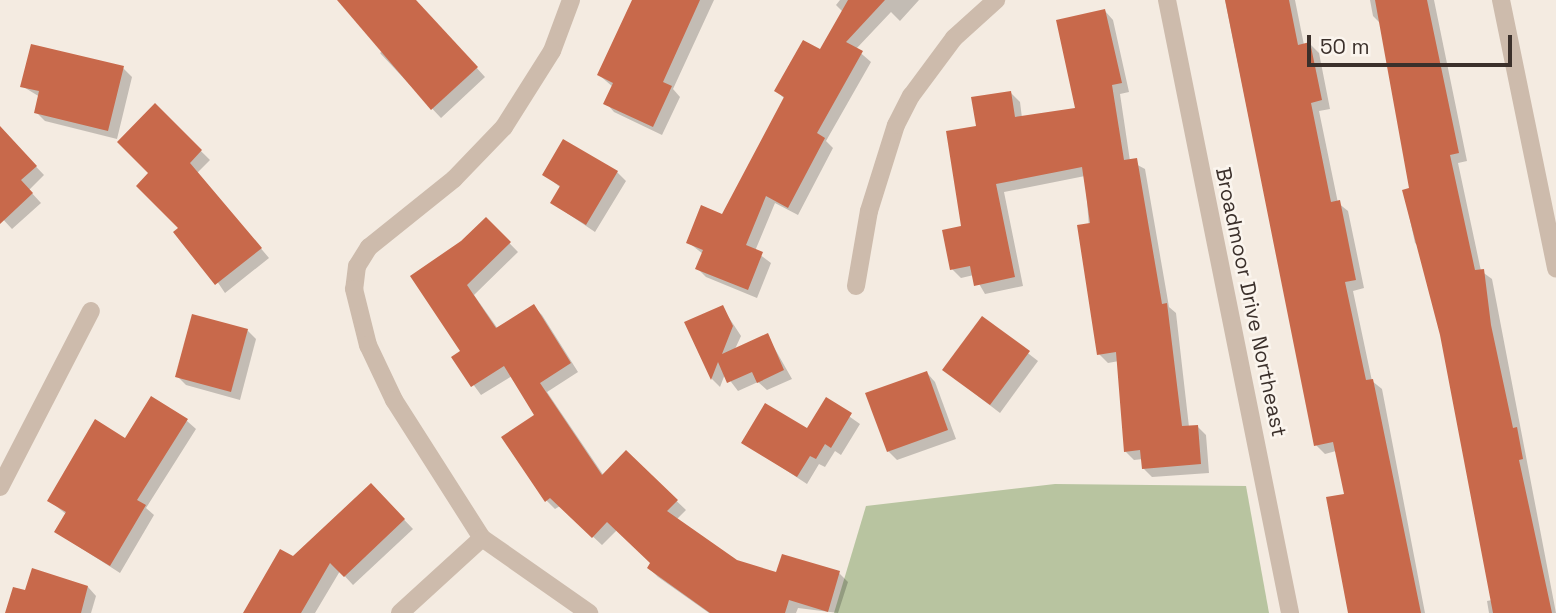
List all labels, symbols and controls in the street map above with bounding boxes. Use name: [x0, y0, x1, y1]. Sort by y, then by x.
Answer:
scale bar: [1311, 21, 1516, 65]
text: 50 m: [1320, 33, 1370, 60]
street label: Broadmoor Drive Northeast: [1210, 165, 1292, 439]

